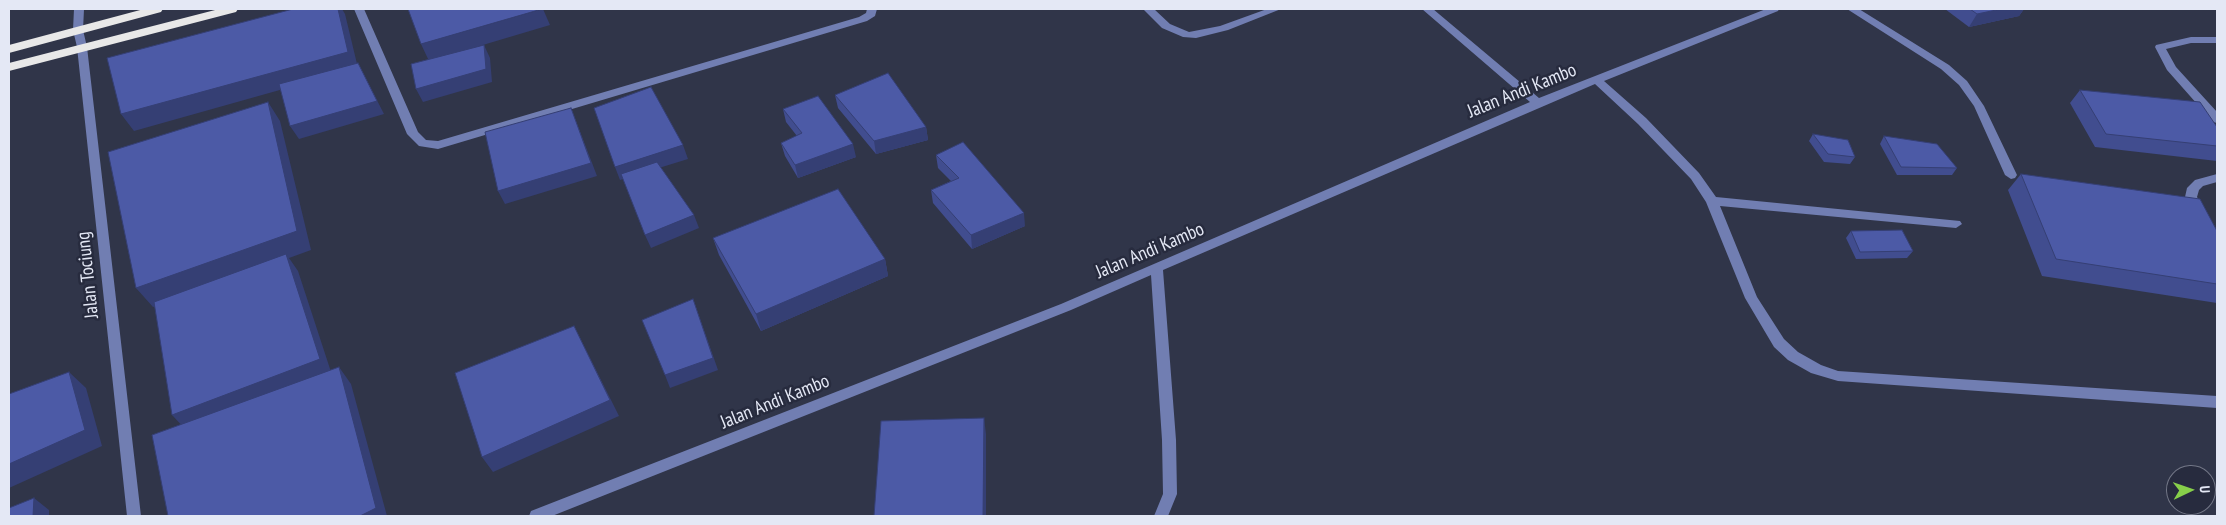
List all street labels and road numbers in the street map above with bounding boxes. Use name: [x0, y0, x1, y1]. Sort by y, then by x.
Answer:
street label: Jalan Andi Kambo: [1464, 59, 1580, 123]
street label: Jalan Andi Kambo: [1092, 218, 1208, 284]
street label: Jalan Tociung: [72, 231, 104, 319]
street label: Jalan Andi Kambo: [717, 370, 833, 434]

